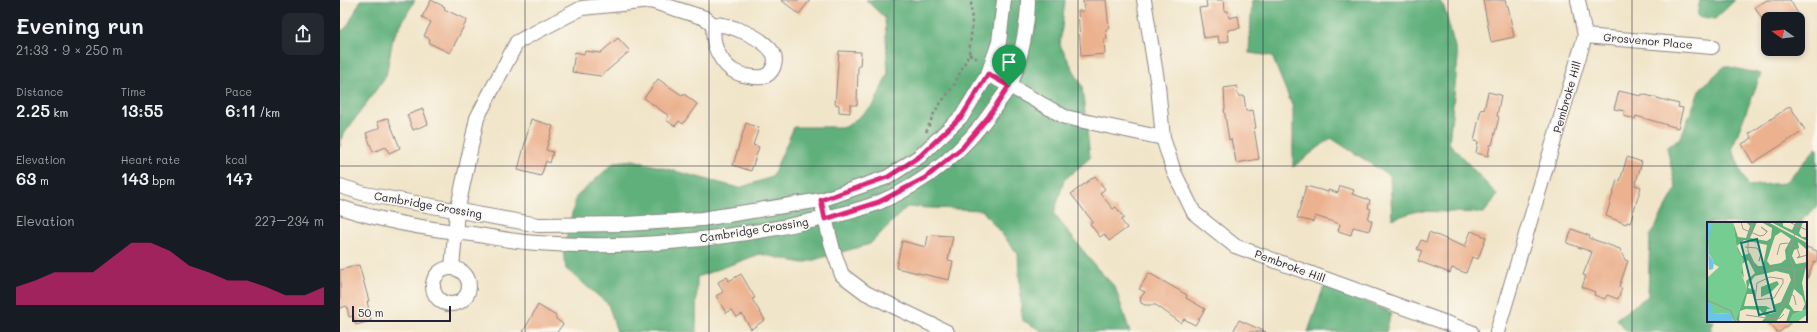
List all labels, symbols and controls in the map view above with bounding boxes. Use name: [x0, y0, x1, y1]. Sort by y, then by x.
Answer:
text: Evening run: [16, 11, 144, 40]
north arrow: [1761, 12, 1805, 56]
map controls: [1761, 12, 1805, 56]
button: share: [282, 13, 324, 55]
street label: Grosvenor Place: [1603, 29, 1693, 52]
text: 21:33 · 9 × 250 m: [16, 41, 123, 58]
pin: [992, 45, 1026, 86]
icon: arrive: [998, 51, 1020, 73]
street label: Pembroke Hill: [1549, 59, 1584, 135]
text: Distance: [16, 84, 63, 99]
text: Time: [121, 84, 146, 99]
text: Pace: [225, 84, 252, 99]
text: 2.25: [16, 99, 50, 121]
text: 13:55: [121, 99, 164, 121]
text: 6:11: [225, 99, 256, 121]
text: km: [50, 105, 68, 120]
text: /km: [256, 105, 280, 120]
text: Elevation: [16, 152, 65, 167]
text: Heart rate: [121, 152, 180, 167]
text: kcal: [225, 152, 247, 167]
text: 63: [16, 167, 36, 189]
text: 143: [121, 167, 149, 189]
text: 147: [225, 167, 253, 189]
text: m: [36, 173, 49, 188]
text: bpm: [149, 173, 175, 188]
street label: Cambridge Crossing: [373, 188, 483, 221]
text: Elevation: [16, 212, 74, 229]
text: 227–234 m: [255, 212, 324, 229]
street label: Cambridge Crossing: [699, 214, 809, 245]
inset map: [1707, 222, 1807, 322]
street label: Pembroke Hill: [1253, 246, 1328, 285]
scale bar: [352, 304, 451, 323]
text: 50 m: [358, 305, 384, 320]

